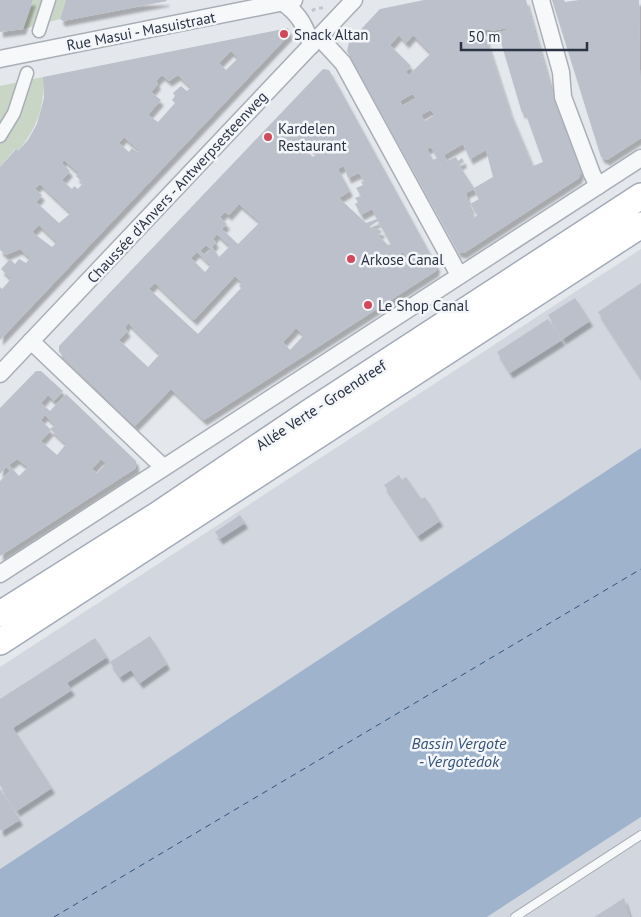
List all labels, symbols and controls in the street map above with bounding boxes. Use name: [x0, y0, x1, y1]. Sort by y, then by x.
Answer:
street label: Rue Masui - Masuistraat: [65, 7, 217, 55]
scale bar: [461, 20, 587, 52]
place label: Snack Altan: [294, 25, 369, 44]
text: 50 m: [468, 27, 501, 46]
marker: Snack Altan: [278, 28, 290, 40]
street label: Chaussée d'Anvers - Antwerpsesteenweg: [83, 87, 271, 287]
place label: Kardelen Restaurant: [278, 119, 347, 155]
marker: Kardelen Restaurant: [262, 131, 274, 143]
place label: Arkose Canal: [361, 250, 444, 269]
marker: Arkose Canal: [345, 253, 357, 265]
place label: Le Shop Canal: [378, 296, 469, 315]
marker: Le Shop Canal: [362, 299, 374, 311]
street label: Allée Verte - Groendreef: [252, 355, 391, 454]
water label: Bassin Vergote - Vergotedok: [412, 733, 507, 771]

